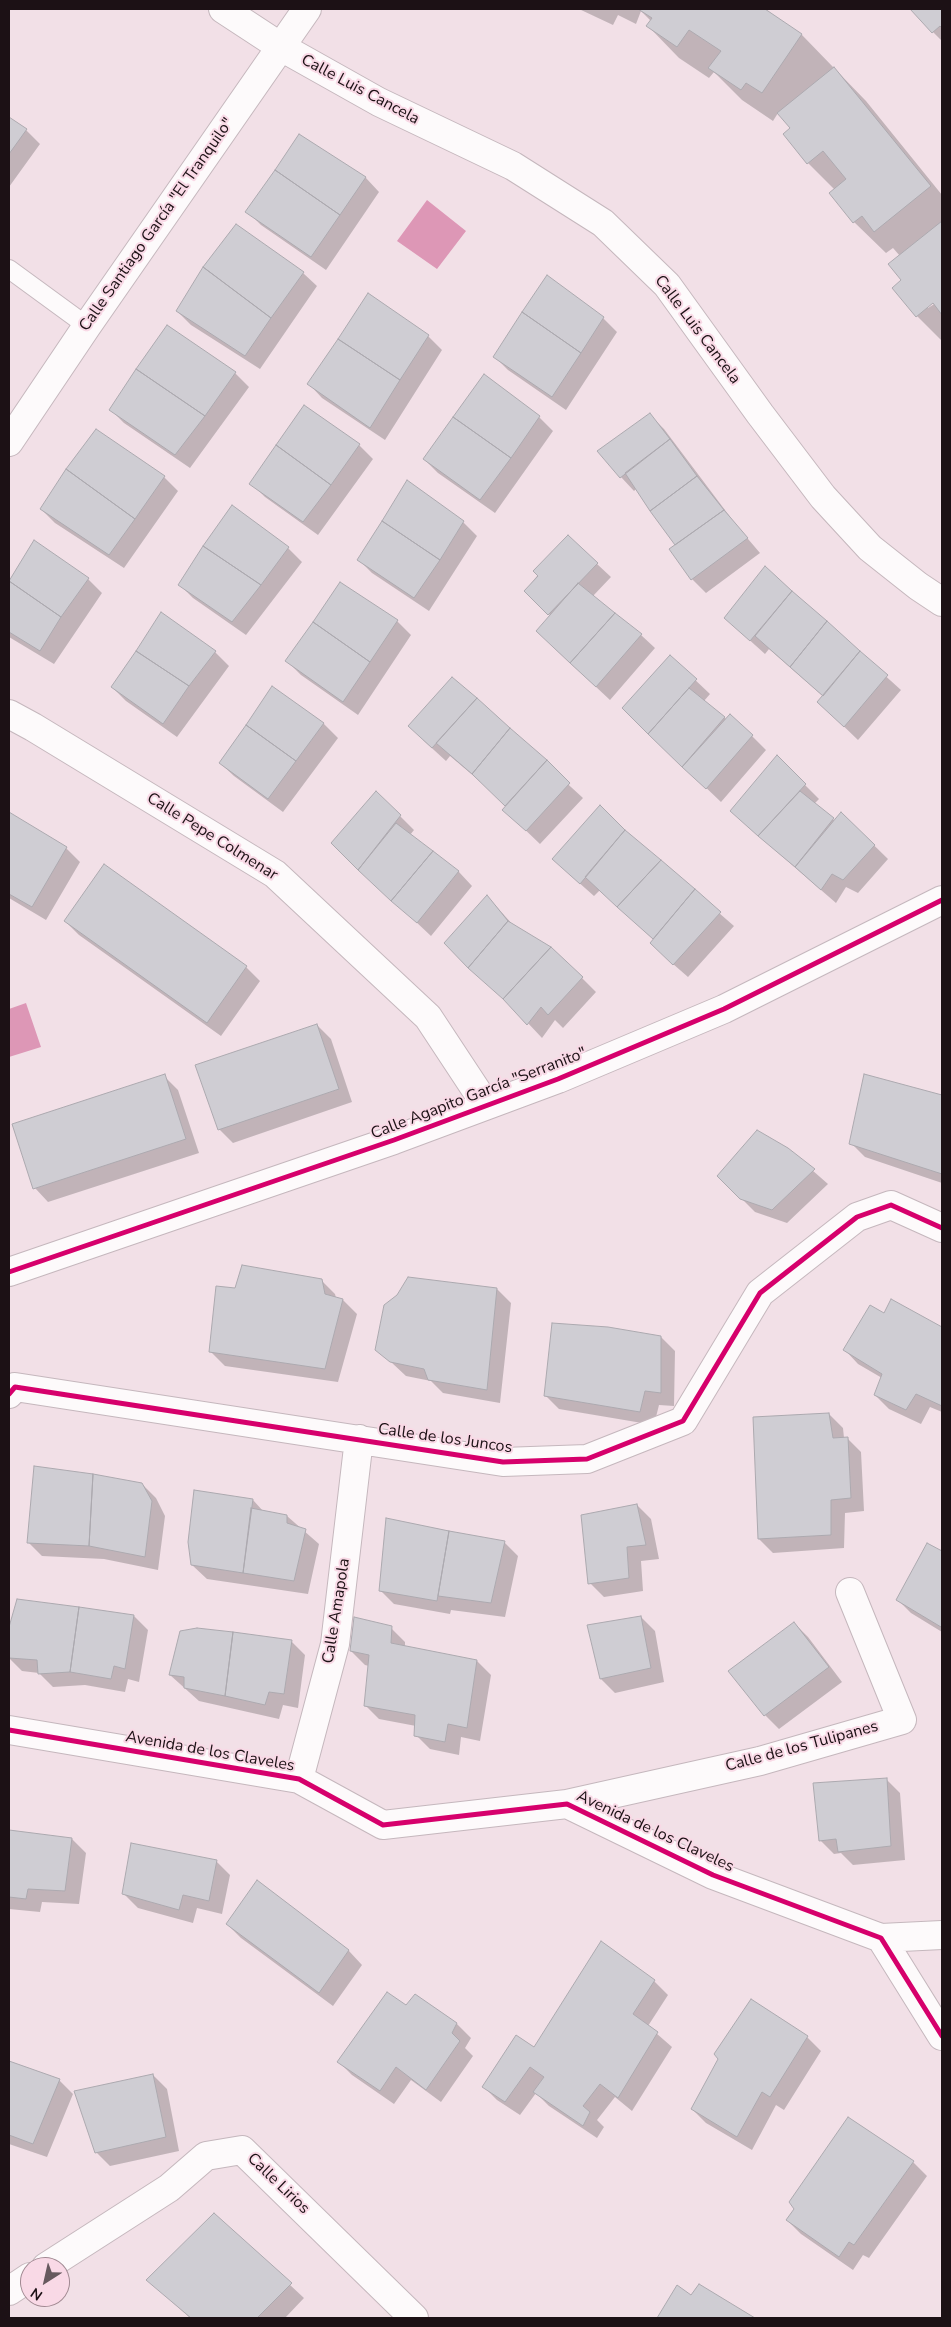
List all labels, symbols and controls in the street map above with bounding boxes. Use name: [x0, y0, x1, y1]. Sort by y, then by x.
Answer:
street label: Calle Luis Cancela: [298, 51, 422, 129]
street label: Calle Santiago García "El Tranquilo": [76, 115, 238, 335]
street label: Calle Luis Cancela: [650, 272, 744, 388]
street label: Calle Pepe Colmenar: [143, 789, 281, 885]
street label: Calle Agapito García "Serranito": [368, 1044, 590, 1144]
street label: Calle de los Juncos: [377, 1420, 513, 1458]
street label: Calle Amapola: [319, 1557, 355, 1665]
street label: Calle de los Tulipanes: [724, 1717, 880, 1777]
street label: Avenida de los Claveles: [124, 1728, 296, 1776]
street label: Avenida de los Claveles: [573, 1787, 737, 1877]
street label: Calle Lirios: [243, 2150, 313, 2218]
north arrow: [20, 2257, 70, 2307]
text: N: [27, 2283, 46, 2305]

